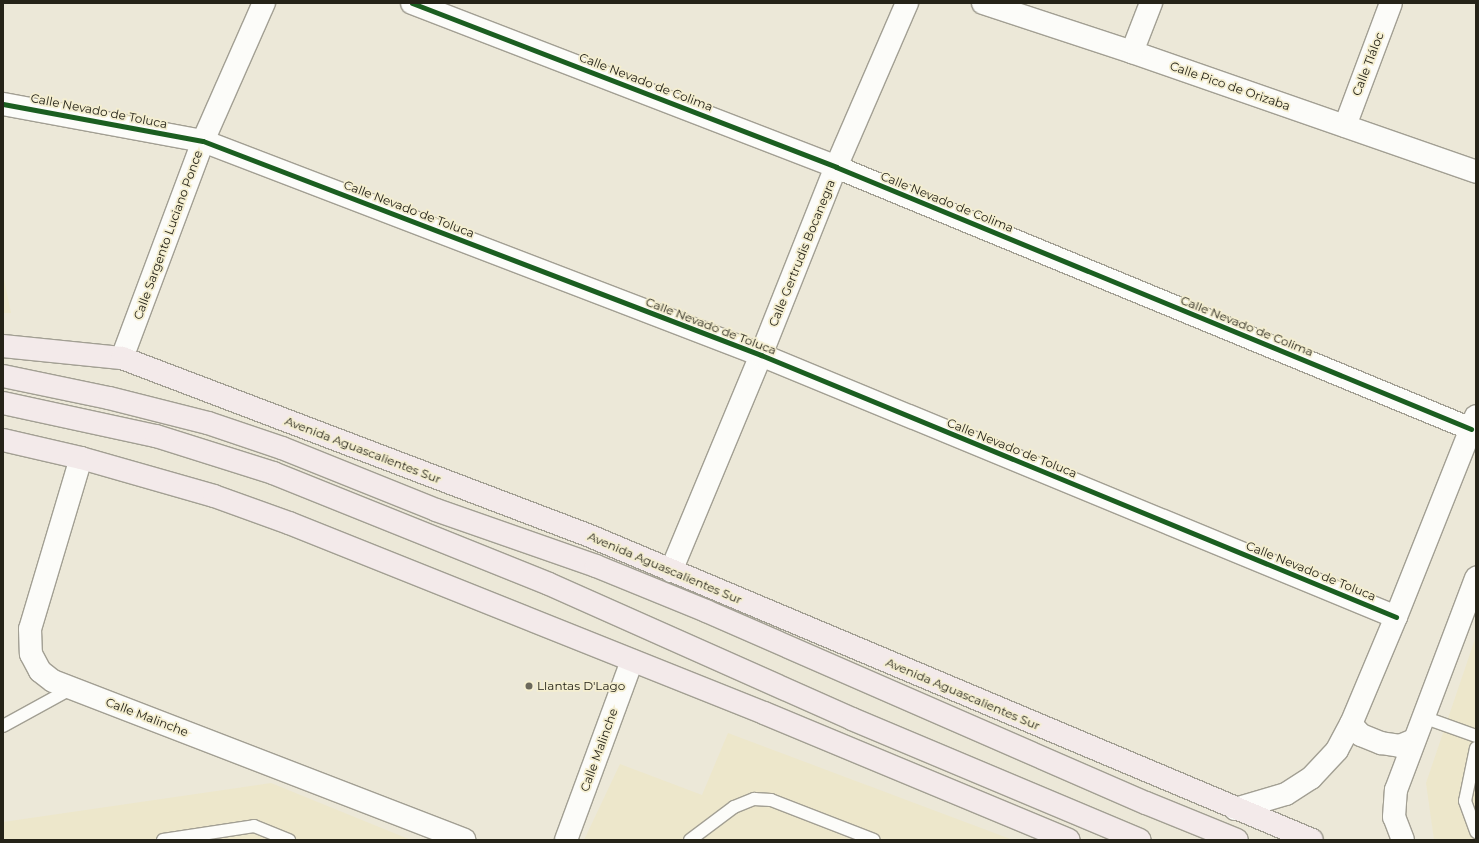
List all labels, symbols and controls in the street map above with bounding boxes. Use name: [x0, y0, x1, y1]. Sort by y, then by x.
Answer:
street label: Calle Tláloc: [1349, 30, 1387, 98]
street label: Calle Nevado de Colima: [577, 50, 715, 114]
street label: Calle Pico de Orizaba: [1168, 59, 1292, 113]
street label: Calle Nevado de Toluca: [30, 91, 168, 131]
street label: Calle Sargento Luciano Ponce: [131, 148, 205, 322]
street label: Calle Nevado de Colima: [879, 169, 1015, 235]
street label: Calle Nevado de Toluca: [342, 177, 476, 241]
street label: Calle Gertrudis Bocanegra: [766, 177, 838, 329]
street label: Calle Nevado de Colima: [1179, 293, 1315, 359]
street label: Calle Nevado de Toluca: [644, 294, 778, 358]
street label: Avenida Aguascalientes Sur: [283, 414, 443, 486]
street label: Calle Nevado de Toluca: [945, 415, 1079, 481]
street label: Avenida Aguascalientes Sur: [586, 529, 744, 607]
street label: Calle Nevado de Toluca: [1244, 538, 1378, 604]
street label: Avenida Aguascalientes Sur: [884, 655, 1042, 733]
place label: Llantas D'Lago: [537, 679, 625, 693]
marker: Llantas D'Lago: [524, 681, 534, 691]
street label: Calle Malinche: [104, 695, 190, 739]
street label: Calle Malinche: [577, 706, 621, 794]

